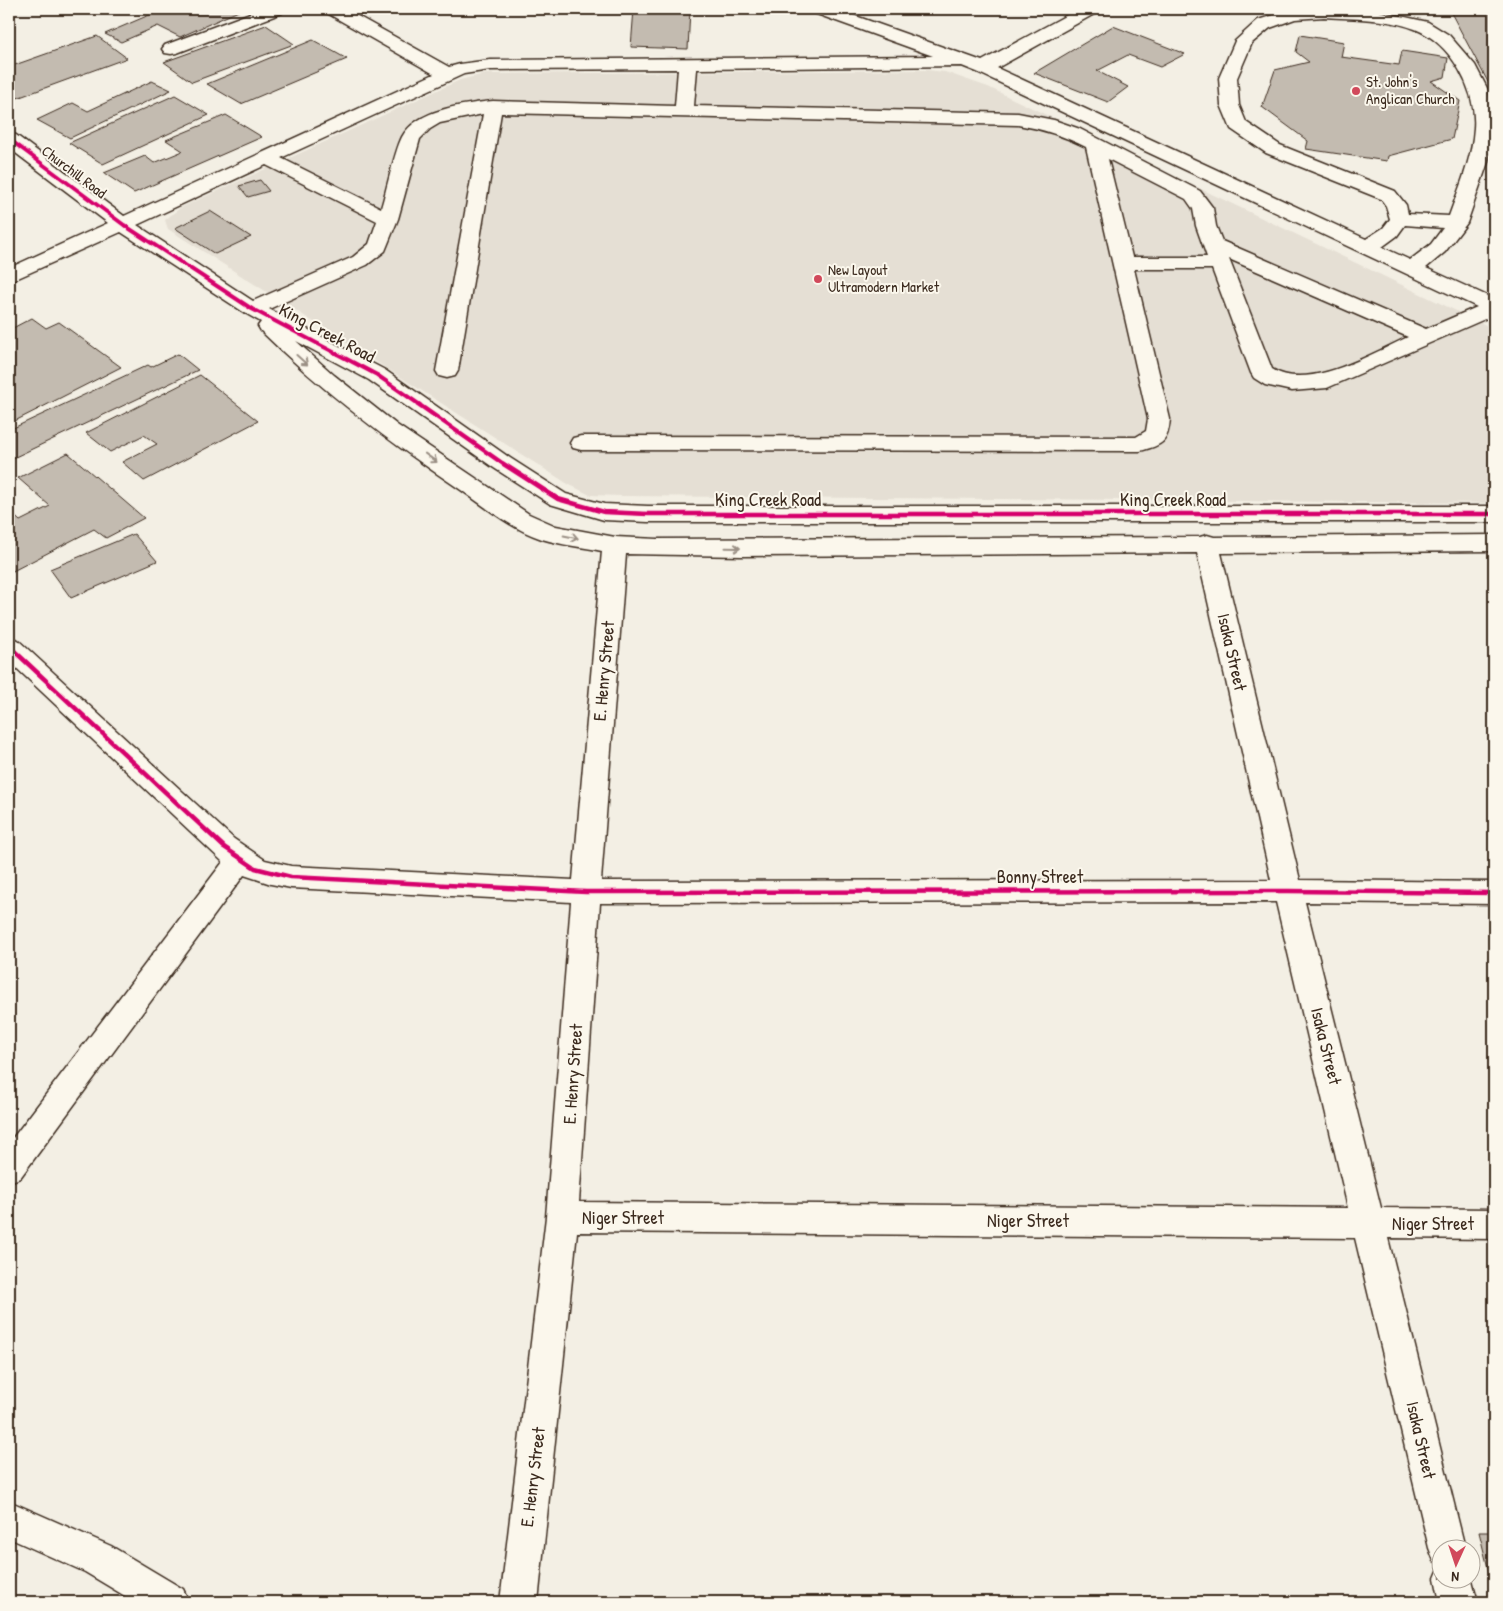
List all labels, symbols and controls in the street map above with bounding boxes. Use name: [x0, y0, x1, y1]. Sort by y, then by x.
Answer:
place label: St. John's Anglican Church: [1366, 71, 1454, 109]
marker: St. John's Anglican Church: [1350, 85, 1362, 97]
street label: Churchill Road: [38, 140, 111, 203]
place label: New Layout Ultramodern Market: [828, 259, 940, 297]
marker: New Layout Ultramodern Market: [812, 273, 824, 285]
street label: King Creek Road: [275, 297, 380, 368]
one-way arrow: [296, 354, 309, 365]
one-way arrow: [424, 453, 438, 463]
street label: King Creek Road: [715, 487, 821, 512]
street label: King Creek Road: [1120, 487, 1226, 512]
one-way arrow: [563, 533, 579, 542]
one-way arrow: [724, 543, 741, 553]
street label: Isaka Street: [1211, 611, 1254, 694]
street label: E. Henry Street: [587, 619, 620, 722]
street label: Bonny Street: [997, 864, 1084, 889]
street label: Isaka Street: [1305, 1005, 1348, 1088]
street label: E. Henry Street: [557, 1022, 589, 1125]
street label: Niger Street: [582, 1205, 665, 1230]
street label: Niger Street: [987, 1208, 1070, 1233]
street label: Niger Street: [1392, 1211, 1475, 1236]
street label: Isaka Street: [1400, 1399, 1443, 1482]
street label: E. Henry Street: [514, 1425, 551, 1528]
north arrow: [1430, 1538, 1480, 1588]
text: N: [1451, 1568, 1460, 1587]

